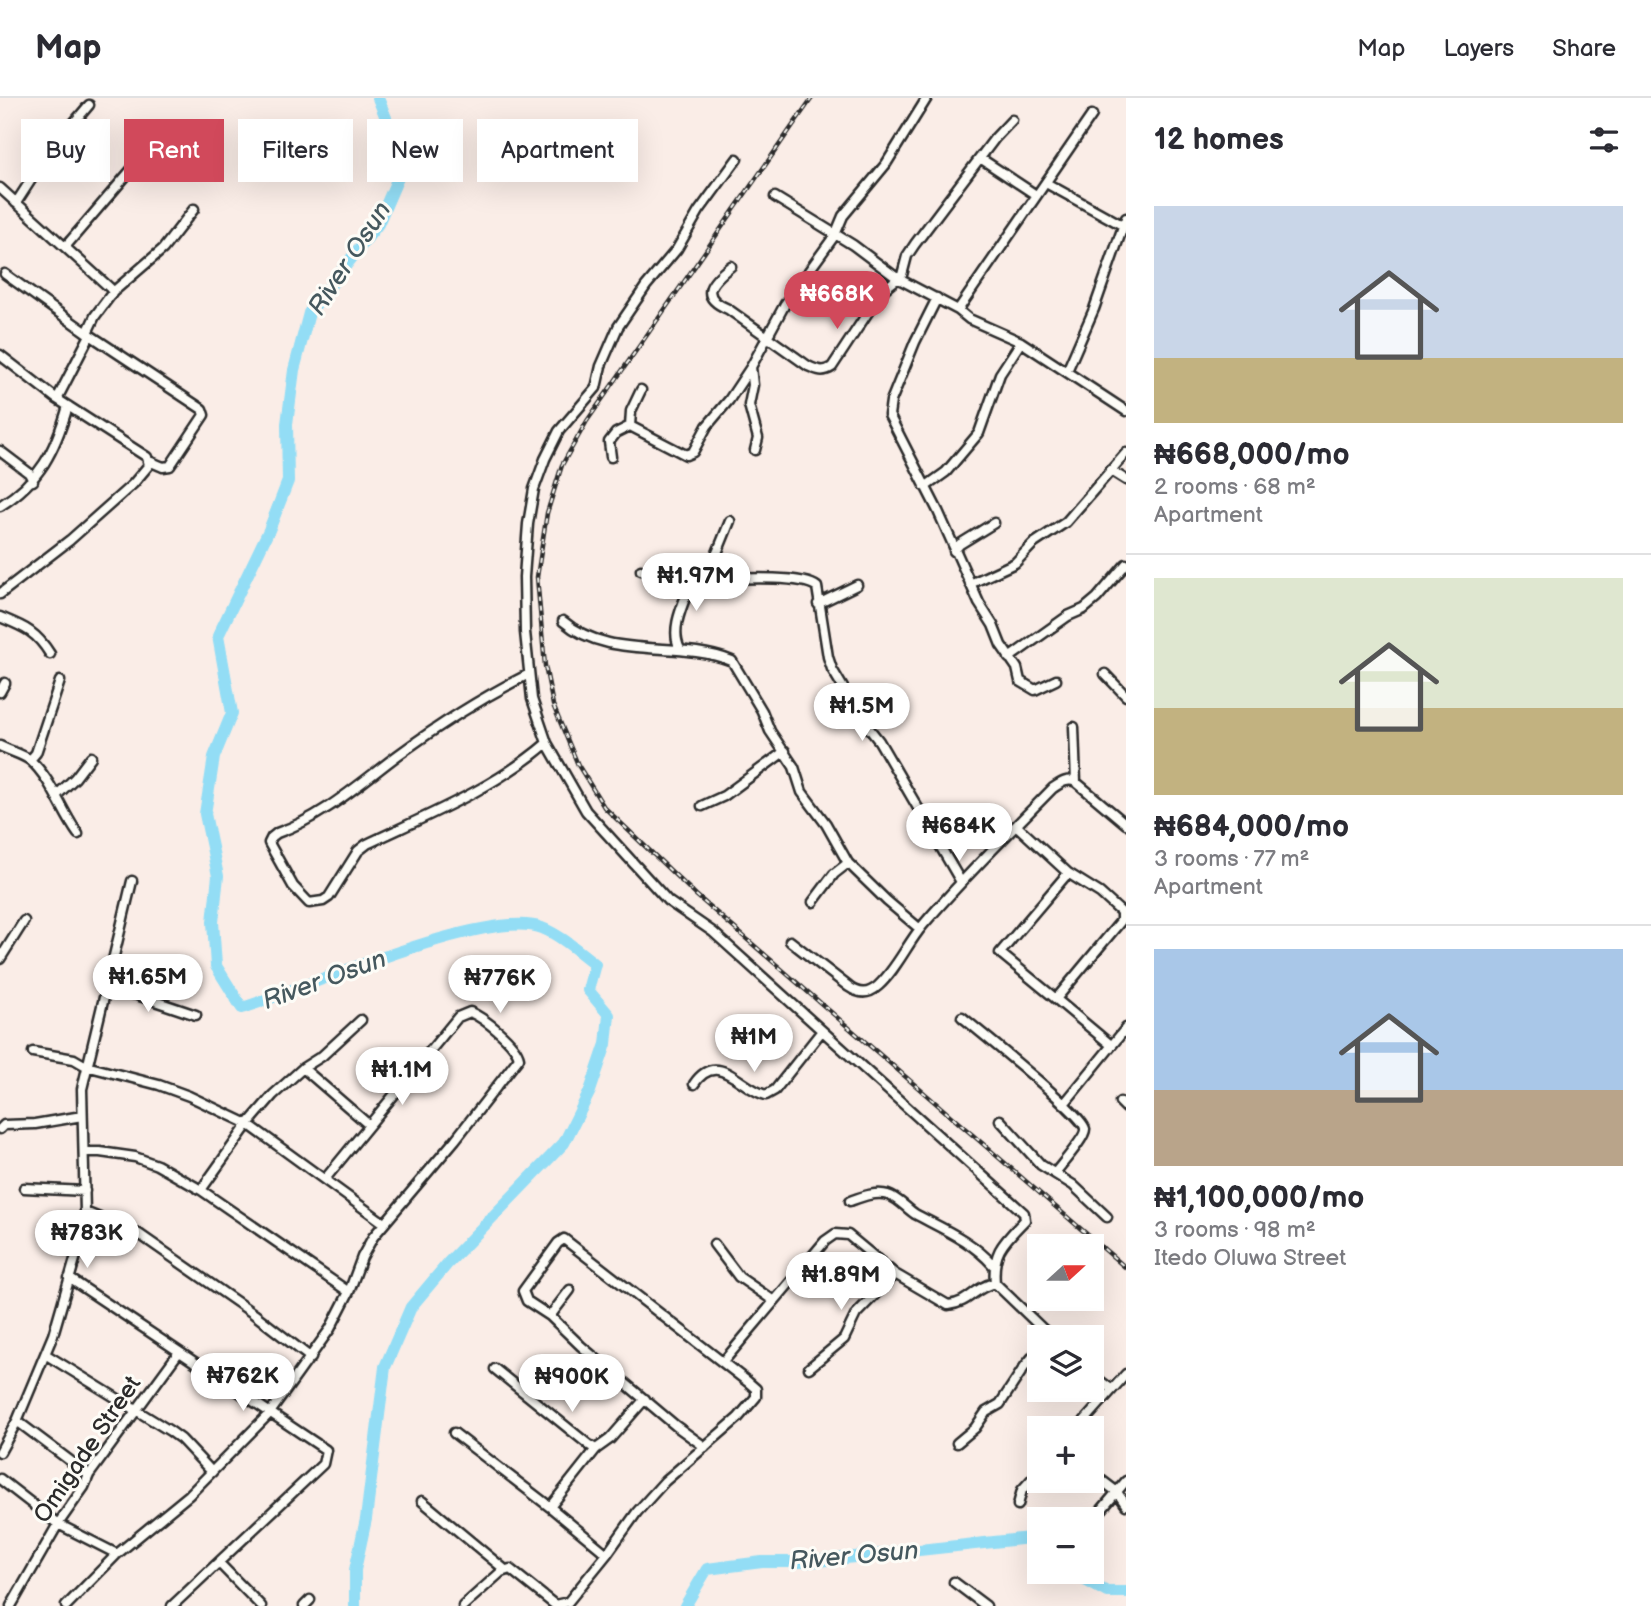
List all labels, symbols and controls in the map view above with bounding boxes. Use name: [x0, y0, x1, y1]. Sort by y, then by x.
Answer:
text: Map: [35, 28, 101, 68]
text: Map: [1357, 34, 1405, 63]
text: Layers: [1443, 34, 1514, 63]
text: Share: [1552, 34, 1616, 63]
chip: Buy: [21, 119, 110, 182]
chip: Rent: [124, 119, 224, 182]
chip: Filters: [238, 119, 353, 182]
chip: New: [367, 119, 463, 182]
chip: Apartment: [477, 119, 638, 182]
icon: filters: [1585, 121, 1623, 159]
text: 12 homes: [1154, 122, 1284, 158]
water label: River Osun: [302, 196, 398, 322]
icon: home: [1326, 252, 1452, 378]
pin: ₦668K: [788, 272, 886, 331]
text: ₦668K: [800, 280, 874, 308]
text: ₦668,000/mo: [1154, 437, 1350, 473]
text: 2 rooms · 68 m²: [1154, 473, 1316, 501]
text: Apartment: [1154, 501, 1263, 529]
pin: ₦1.97M: [639, 554, 753, 613]
text: ₦1.97M: [657, 562, 735, 590]
icon: home: [1326, 624, 1452, 750]
pin: ₦1.5M: [813, 684, 911, 743]
text: ₦1.5M: [830, 692, 894, 720]
pin: ₦684K: [910, 804, 1008, 863]
text: ₦684,000/mo: [1154, 809, 1349, 845]
text: ₦684K: [922, 812, 996, 840]
text: 3 rooms · 77 m²: [1154, 845, 1310, 873]
text: Apartment: [1154, 873, 1263, 901]
water label: River Osun: [258, 944, 391, 1017]
pin: ₦1.65M: [91, 954, 205, 1014]
pin: ₦776K: [451, 956, 549, 1015]
text: ₦1.65M: [109, 963, 187, 991]
text: ₦776K: [464, 964, 536, 992]
icon: home: [1326, 995, 1452, 1121]
pin: ₦1M: [720, 1014, 788, 1074]
text: ₦1M: [731, 1023, 777, 1051]
pin: ₦1.1M: [353, 1048, 451, 1107]
text: ₦1.1M: [372, 1056, 432, 1084]
text: ₦1,100,000/mo: [1154, 1180, 1364, 1216]
pin: ₦783K: [38, 1210, 136, 1270]
text: 3 rooms · 98 m²: [1154, 1216, 1316, 1244]
text: ₦783K: [51, 1219, 123, 1247]
north arrow: [1027, 1234, 1104, 1311]
map controls: [1027, 1234, 1104, 1584]
text: Itedo Oluwa Street: [1154, 1244, 1346, 1272]
pin: ₦1.89M: [784, 1252, 898, 1312]
text: ₦1.89M: [802, 1261, 880, 1289]
button: layers: [1027, 1325, 1104, 1402]
pin: ₦762K: [194, 1354, 292, 1413]
pin: ₦900K: [523, 1354, 621, 1414]
text: ₦762K: [207, 1362, 279, 1390]
text: ₦900K: [535, 1363, 609, 1391]
street label: Omigade Street: [28, 1370, 148, 1528]
button: +: [1027, 1416, 1104, 1493]
button: −: [1027, 1507, 1104, 1584]
water label: River Osun: [788, 1535, 920, 1578]

